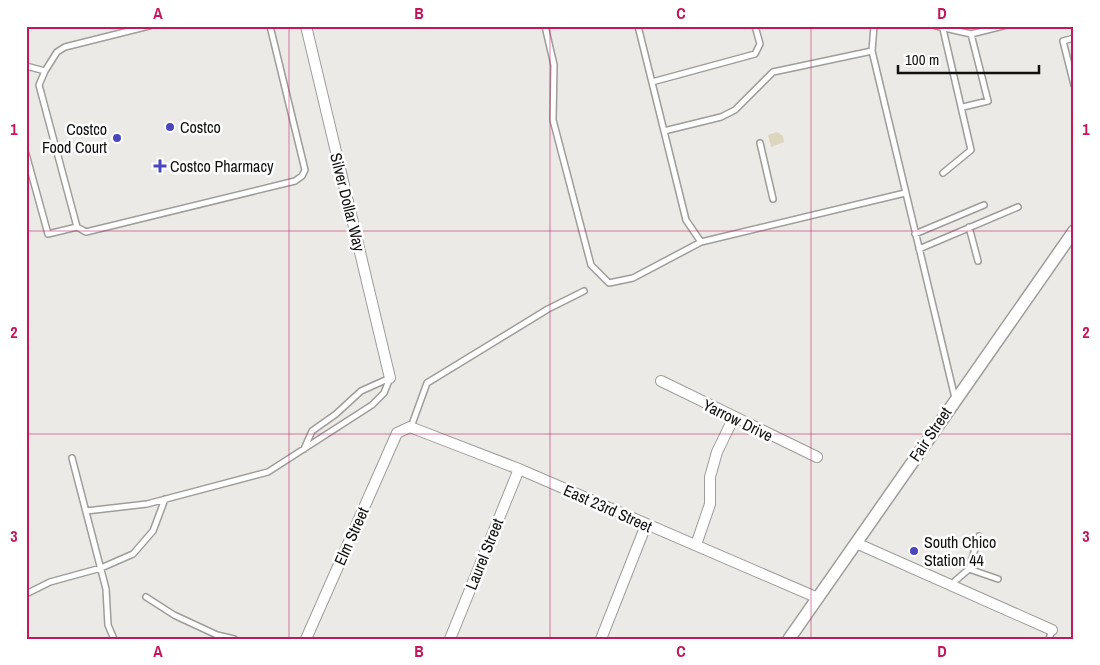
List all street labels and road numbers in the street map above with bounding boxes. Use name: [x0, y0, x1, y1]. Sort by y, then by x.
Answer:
street label: Silver Dollar Way: [325, 150, 371, 254]
street label: Yarrow Drive: [699, 394, 777, 446]
street label: Fair Street: [904, 402, 956, 466]
street label: East 23rd Street: [560, 479, 656, 537]
street label: Elm Street: [328, 503, 374, 568]
street label: Laurel Street: [460, 515, 508, 593]

